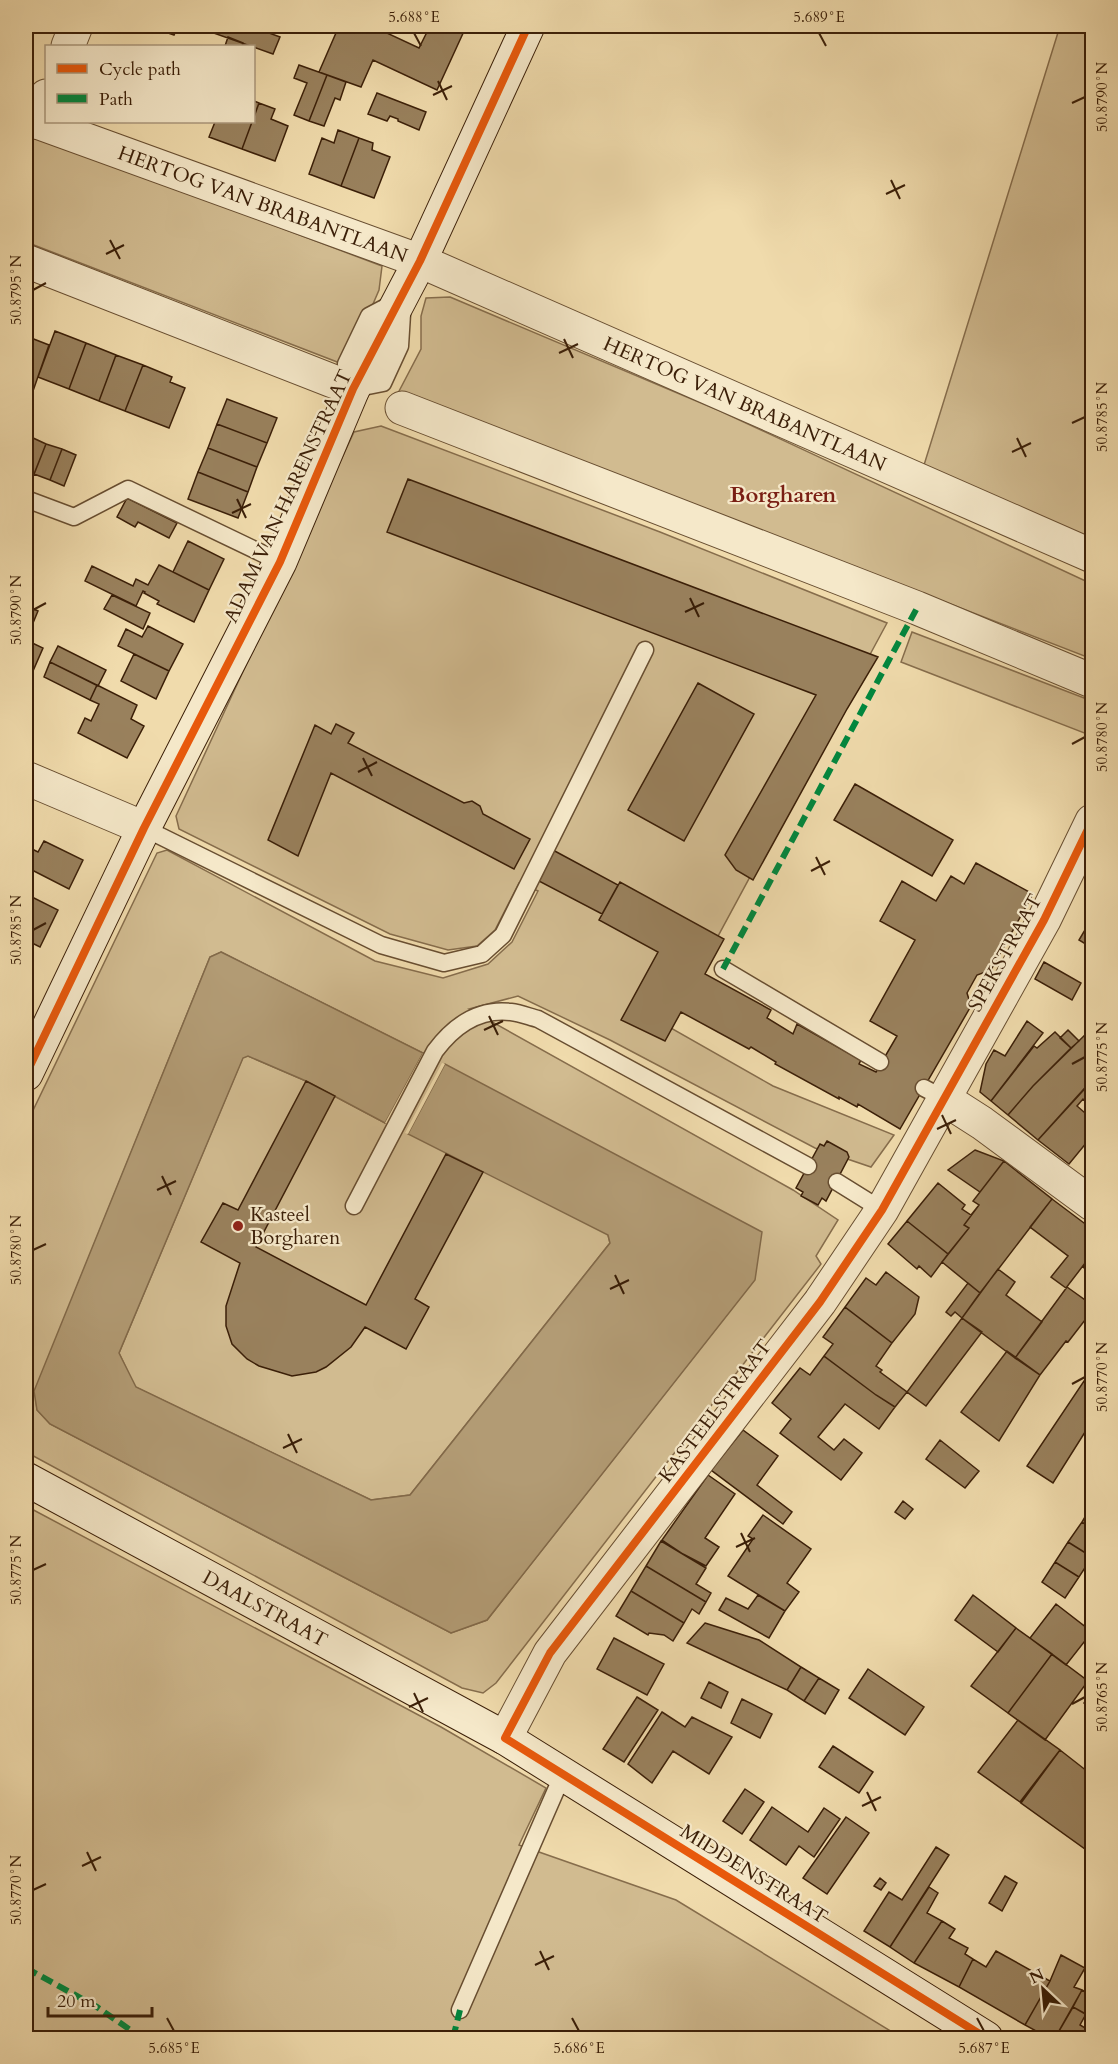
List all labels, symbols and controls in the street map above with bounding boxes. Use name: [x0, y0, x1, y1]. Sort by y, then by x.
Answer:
text: 5.688°E: [388, 7, 440, 27]
text: 5.689°E: [793, 7, 845, 27]
legend: [45, 45, 255, 123]
text: Cycle path: [99, 57, 181, 82]
text: 50.8790°N: [1092, 62, 1112, 132]
text: Path: [99, 87, 133, 112]
street label: HERTOG VAN BRABANTLAAN: [114, 139, 411, 269]
text: 50.8795°N: [6, 255, 26, 325]
street label: HERTOG VAN BRABANTLAAN: [599, 330, 891, 478]
street label: ADAM VAN HARENSTRAAT: [217, 365, 359, 627]
text: 50.8785°N: [1092, 382, 1112, 452]
district label: Borgharen: [729, 480, 837, 510]
text: 50.8790°N: [6, 575, 26, 645]
text: 50.8780°N: [1092, 702, 1112, 772]
street label: SPEKSTRAAT: [961, 889, 1049, 1017]
text: 50.8785°N: [6, 895, 26, 965]
text: 50.8775°N: [1092, 1022, 1112, 1092]
place label: Kasteel Borgharen: [250, 1201, 341, 1251]
text: 50.8780°N: [6, 1215, 26, 1285]
marker: Kasteel Borgharen: [231, 1219, 245, 1233]
street label: KASTEELSTRAAT: [652, 1334, 778, 1488]
text: 50.8770°N: [1092, 1342, 1112, 1412]
text: 50.8775°N: [6, 1535, 26, 1605]
street label: DAALSTRAAT: [198, 1564, 333, 1653]
text: 50.8765°N: [1092, 1662, 1112, 1732]
street label: MIDDENSTRAAT: [675, 1818, 833, 1930]
text: 50.8770°N: [6, 1855, 26, 1925]
north arrow: [1013, 1959, 1073, 2019]
text: N: [1026, 1963, 1048, 1989]
scale bar: [48, 1980, 152, 2018]
text: 20 m: [57, 1989, 96, 2014]
text: 5.685°E: [148, 2038, 200, 2058]
text: 5.686°E: [553, 2038, 605, 2058]
text: 5.687°E: [958, 2038, 1010, 2058]

